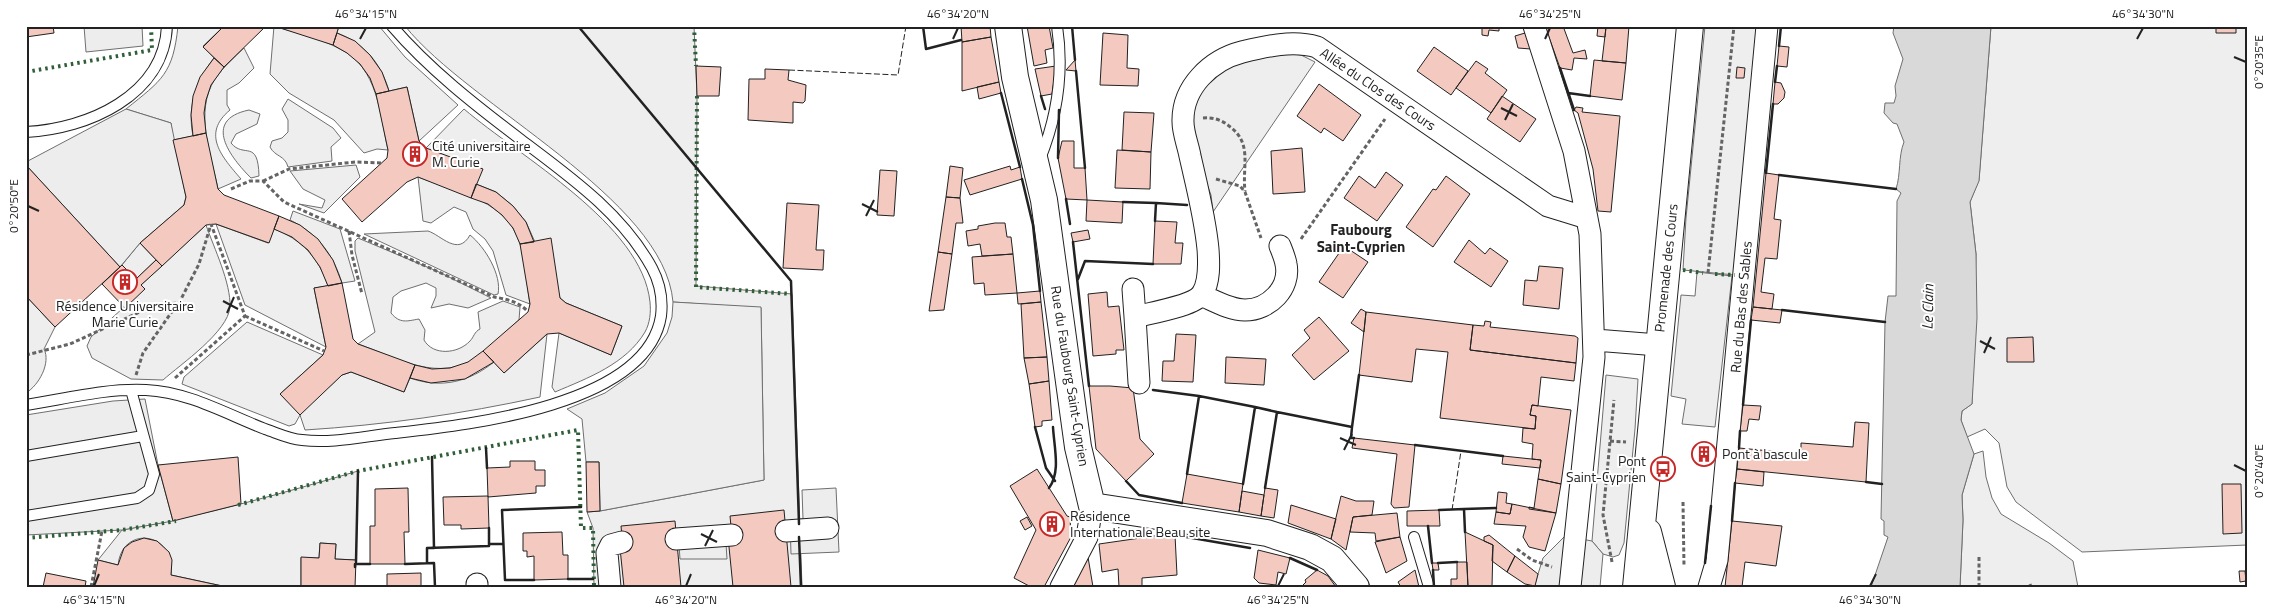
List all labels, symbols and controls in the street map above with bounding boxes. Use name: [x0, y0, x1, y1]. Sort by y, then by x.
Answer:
text: 46°34'15"N: [335, 4, 397, 23]
text: 46°34'20"N: [927, 4, 989, 23]
text: 46°34'25"N: [1519, 4, 1581, 23]
text: 46°34'30"N: [2112, 4, 2174, 23]
text: 0°20'35"E: [2249, 35, 2268, 89]
street label: Allée du Clos des Cours: [1316, 42, 1440, 135]
place label: Cité universitaire M. Curie: [432, 135, 531, 172]
building icon: Cité universitaire M. Curie: [402, 141, 428, 167]
text: 0°20'50"E: [4, 179, 23, 233]
street label: Promenade des Cours: [1648, 203, 1683, 333]
district label: Faubourg Saint-Cyprien: [1317, 218, 1405, 258]
street label: Rue du Bas des Sables: [1724, 240, 1757, 374]
building icon: Résidence Universitaire Marie Curie: [112, 269, 138, 295]
street label: Rue du Faubourg Saint-Cyprien: [1046, 284, 1095, 468]
water label: Le Clain: [1916, 284, 1939, 330]
place label: Résidence Universitaire Marie Curie: [56, 295, 194, 332]
building icon: Pont à bascule: [1691, 441, 1717, 467]
place label: Pont à bascule: [1722, 443, 1808, 464]
text: 0°20'40"E: [2249, 444, 2268, 498]
place label: Pont Saint-Cyprien: [1566, 450, 1646, 487]
bus stop icon: Pont Saint-Cyprien: [1650, 456, 1676, 482]
place label: Résidence Internationale Beau site: [1070, 505, 1210, 542]
building icon: Résidence Internationale Beau site: [1039, 511, 1065, 537]
text: 46°34'15"N: [63, 590, 125, 609]
text: 46°34'20"N: [655, 590, 717, 609]
text: 46°34'25"N: [1247, 590, 1309, 609]
text: 46°34'30"N: [1839, 590, 1901, 609]

